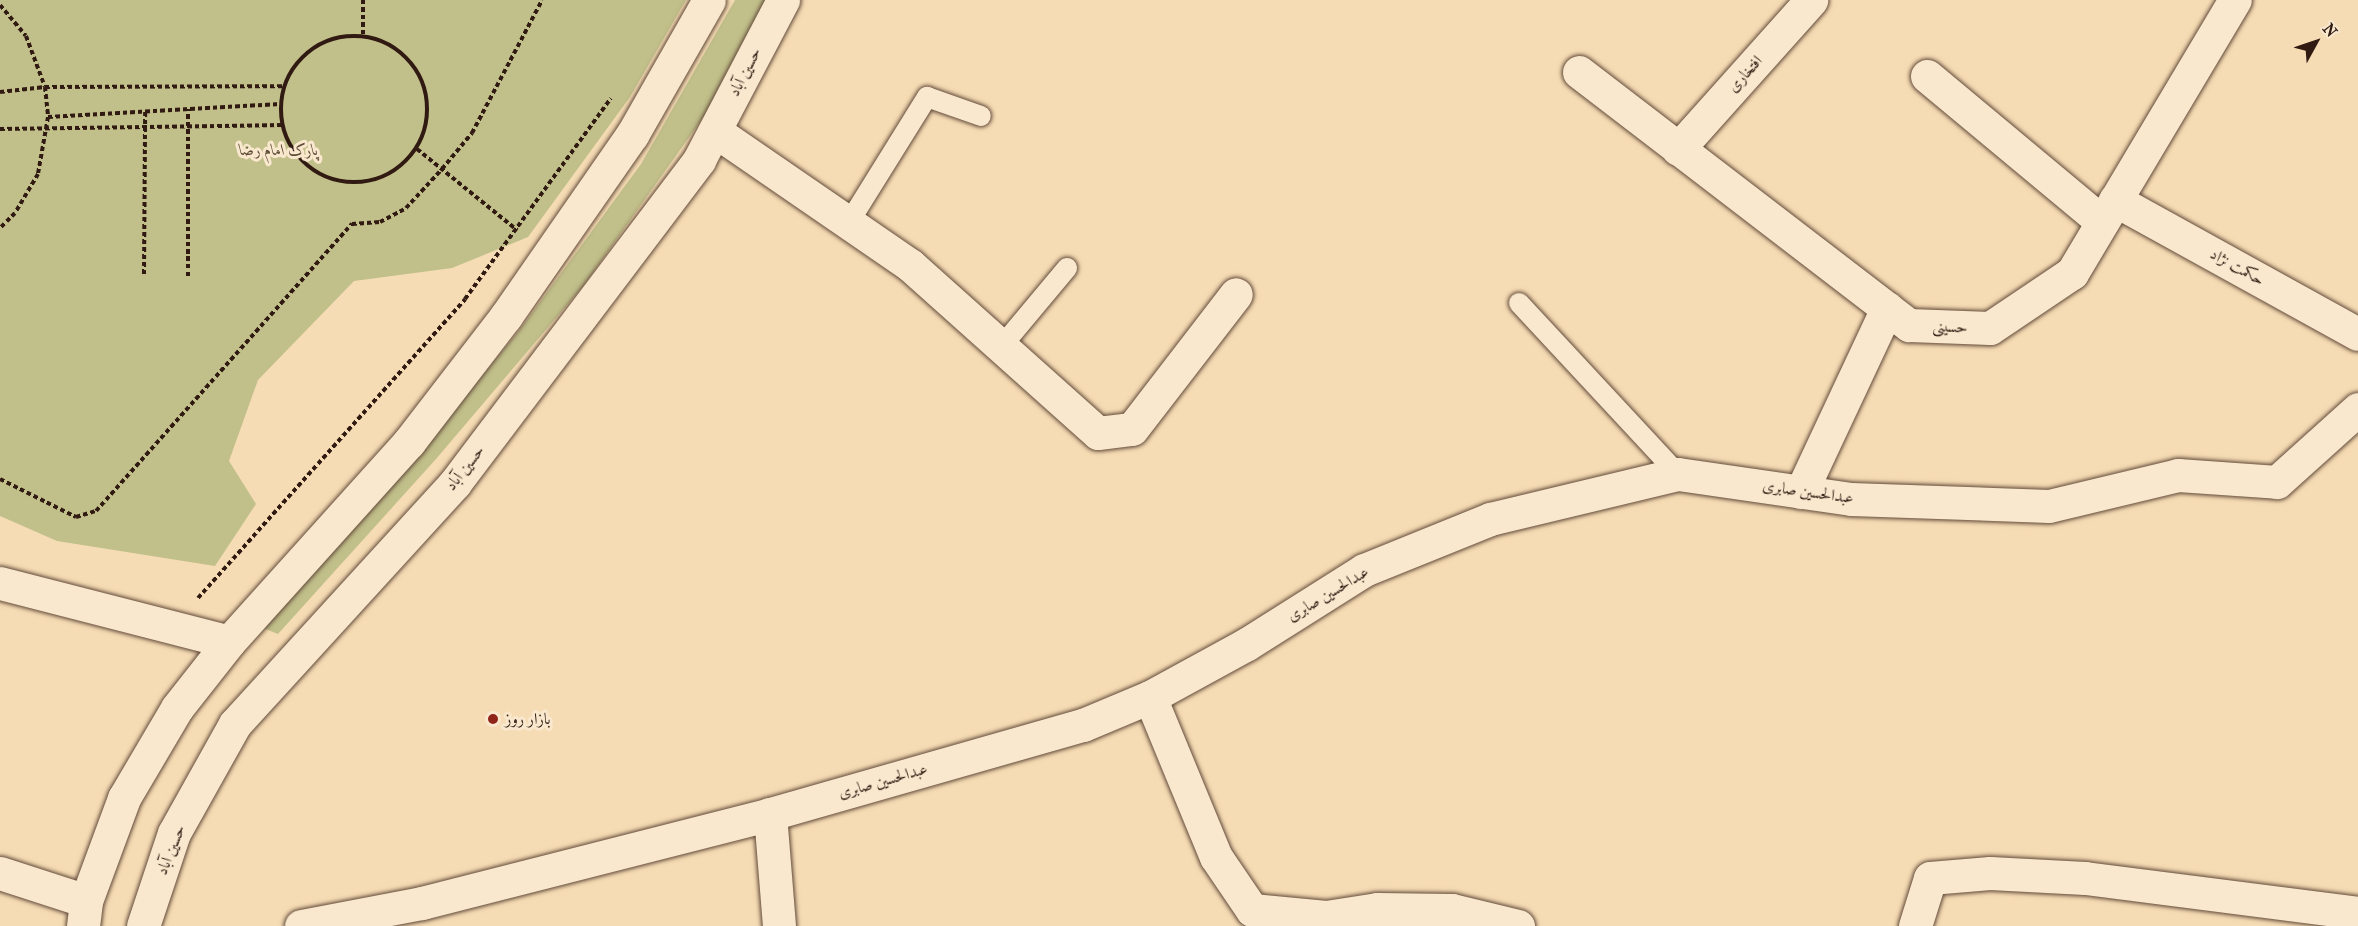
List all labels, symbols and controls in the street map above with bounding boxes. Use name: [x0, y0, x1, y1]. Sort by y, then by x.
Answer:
north arrow: [2286, 12, 2346, 72]
text: N: [2319, 19, 2341, 41]
street label: حسین آباد: [725, 44, 765, 100]
street label: افتخاری: [1724, 52, 1766, 96]
park label: پارک امام رضا: [240, 140, 318, 160]
street label: حکمت نژاد: [2206, 244, 2268, 290]
street label: حسینی: [1932, 316, 1968, 338]
street label: حسین آباد: [441, 441, 489, 495]
street label: عبدالحسین صابری: [1761, 476, 1855, 508]
street label: عبدالحسین صابری: [1284, 562, 1372, 626]
place label: بازار روز: [505, 709, 551, 729]
marker: بازار روز: [486, 712, 500, 726]
street label: عبدالحسین صابری: [836, 759, 930, 803]
street label: حسین آباد: [152, 822, 190, 878]

